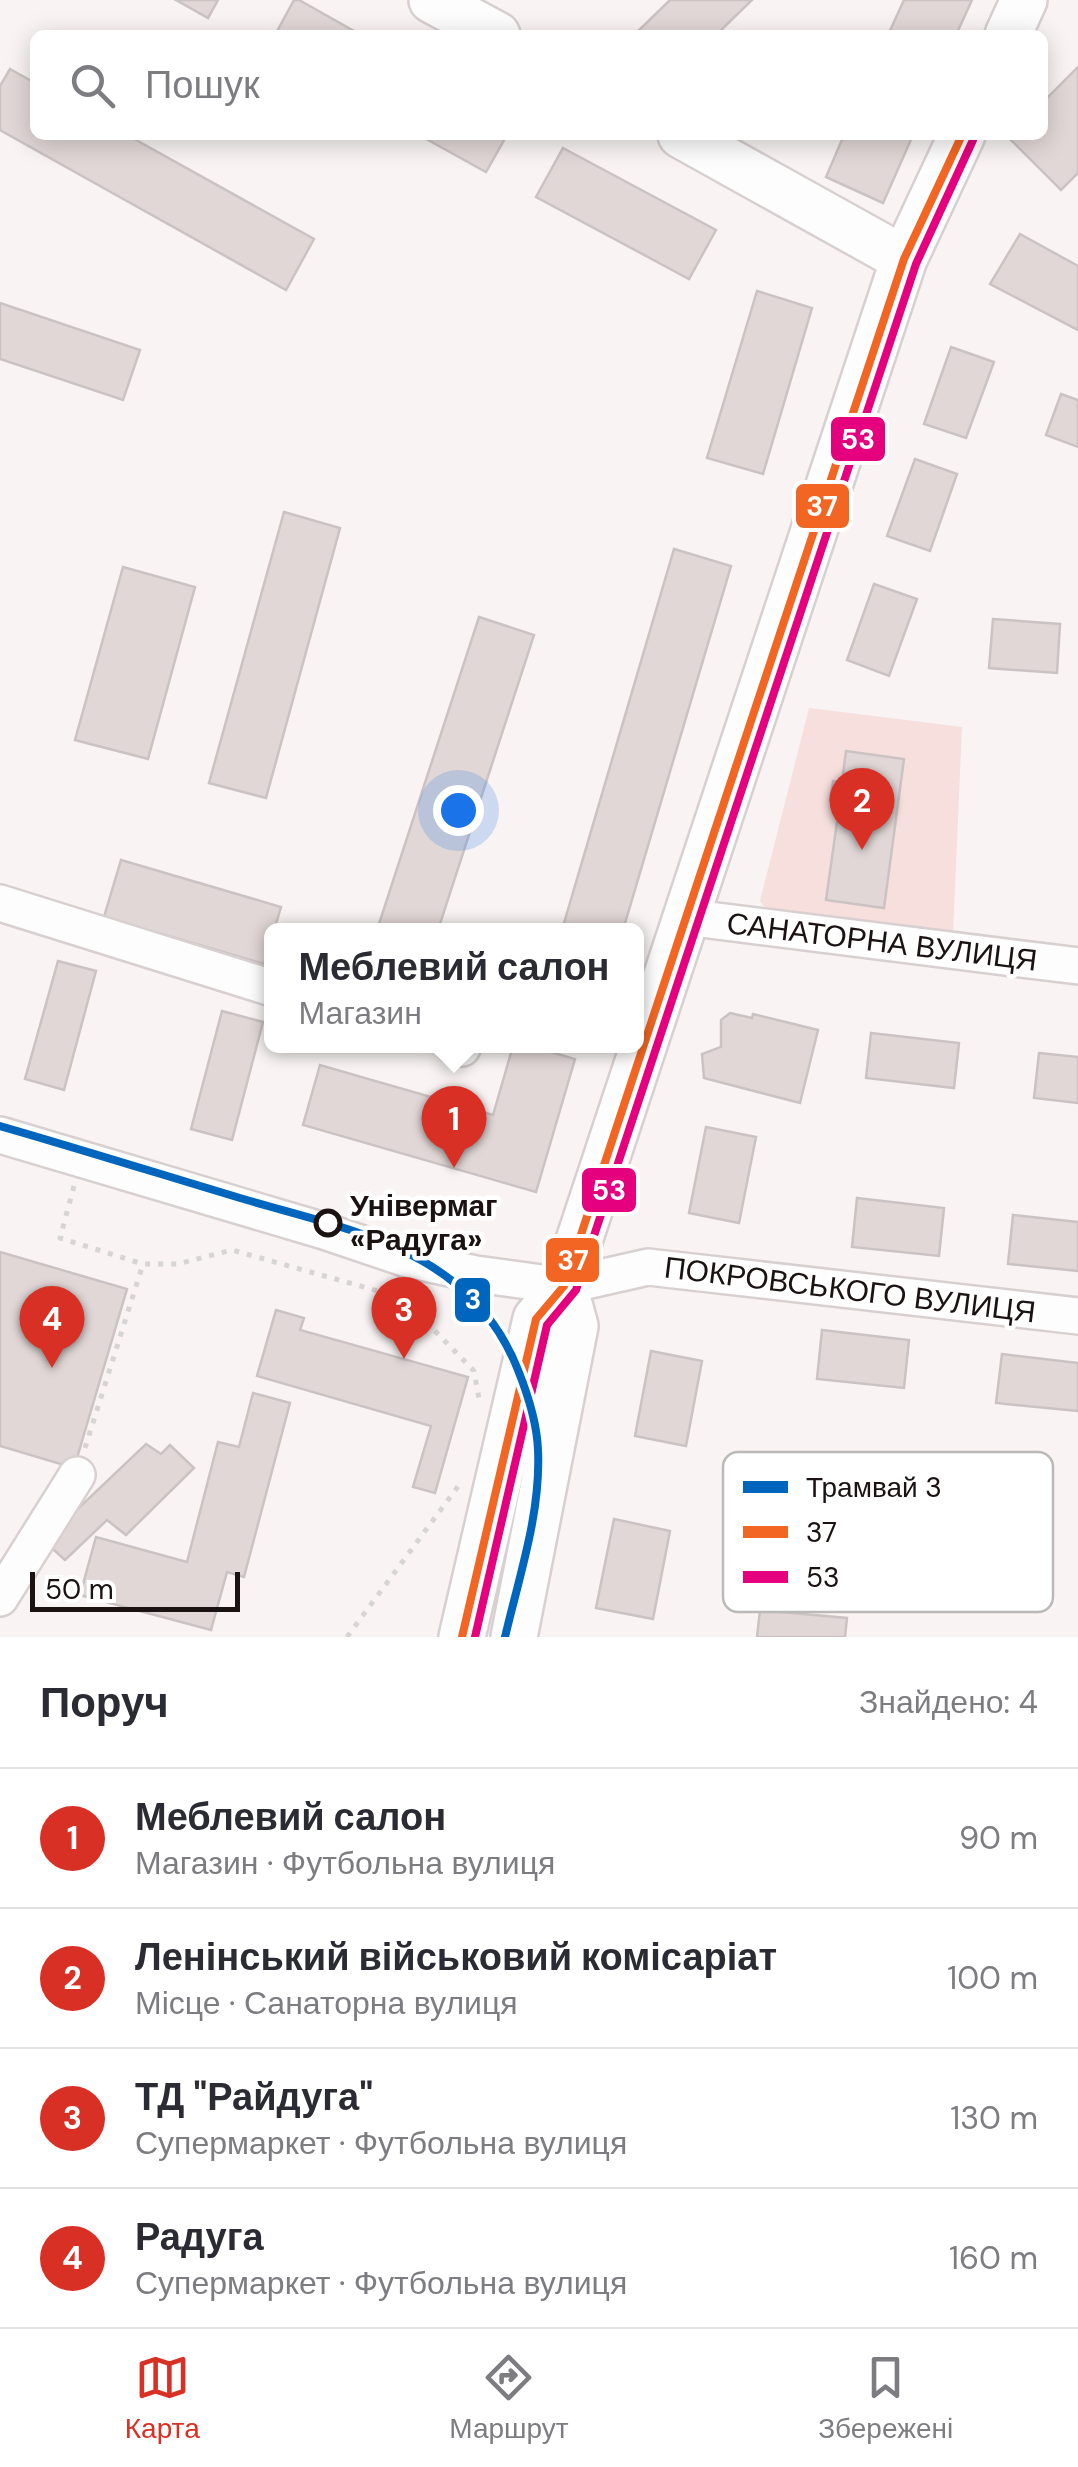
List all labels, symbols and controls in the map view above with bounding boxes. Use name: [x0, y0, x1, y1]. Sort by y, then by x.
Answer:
search box: [30, 30, 1048, 140]
icon: search: [65, 58, 120, 113]
text: Пошук: [145, 60, 260, 110]
line badge: 53: [829, 415, 887, 463]
text: 53: [841, 421, 875, 458]
line badge: 37: [794, 482, 851, 530]
text: 37: [806, 488, 838, 525]
pin: 2: [830, 768, 894, 850]
your location: [433, 785, 484, 836]
street label: САНАТОРНА ВУЛИЦЯ: [725, 903, 1040, 980]
popup: [264, 923, 644, 1053]
text: Меблевий салон: [298, 942, 610, 992]
text: Магазин: [298, 992, 422, 1034]
pin: 1: [422, 1086, 486, 1168]
line badge: 53: [580, 1166, 638, 1214]
text: 53: [592, 1172, 626, 1209]
place label: Універмаг «Радуга»: [350, 1186, 498, 1259]
marker: Універмаг «Радуга»: [315, 1210, 341, 1236]
line badge: 37: [544, 1236, 601, 1284]
text: 37: [557, 1242, 589, 1279]
street label: ПОКРОВСЬКОГО ВУЛИЦЯ: [662, 1247, 1038, 1332]
pin: 3: [372, 1276, 436, 1359]
line badge: 3: [453, 1276, 492, 1324]
text: 3: [465, 1281, 481, 1318]
pin: 4: [20, 1286, 84, 1368]
legend: [723, 1452, 1053, 1612]
text: Трамвай 3: [806, 1469, 942, 1506]
text: 37: [806, 1514, 837, 1551]
text: 53: [806, 1559, 840, 1596]
scale bar: [30, 1567, 240, 1612]
text: 50 m: [45, 1571, 114, 1608]
text: Поруч: [40, 1675, 169, 1730]
text: Знайдено: 4: [859, 1681, 1038, 1723]
text: Меблевий салон: [135, 1792, 446, 1842]
text: 1: [67, 1817, 78, 1859]
text: 90 m: [959, 1817, 1038, 1859]
text: Магазин · Футбольна вулиця: [135, 1842, 555, 1884]
text: Ленінський військовий комісаріат: [135, 1932, 777, 1982]
text: 2: [63, 1957, 82, 1999]
text: 100 m: [947, 1957, 1038, 1999]
text: Місце · Санаторна вулиця: [135, 1982, 518, 2024]
text: ТД "Райдуга": [135, 2072, 373, 2122]
text: 3: [63, 2097, 82, 2139]
text: 130 m: [950, 2097, 1038, 2139]
text: Супермаркет · Футбольна вулиця: [135, 2122, 627, 2164]
text: Радуга: [135, 2212, 264, 2262]
text: 4: [62, 2237, 83, 2279]
text: 160 m: [949, 2237, 1038, 2279]
text: Супермаркет · Футбольна вулиця: [135, 2262, 627, 2304]
tab: Карта: [125, 2350, 200, 2447]
tab: Маршрут: [449, 2350, 569, 2447]
tab: Збережені: [818, 2350, 953, 2447]

